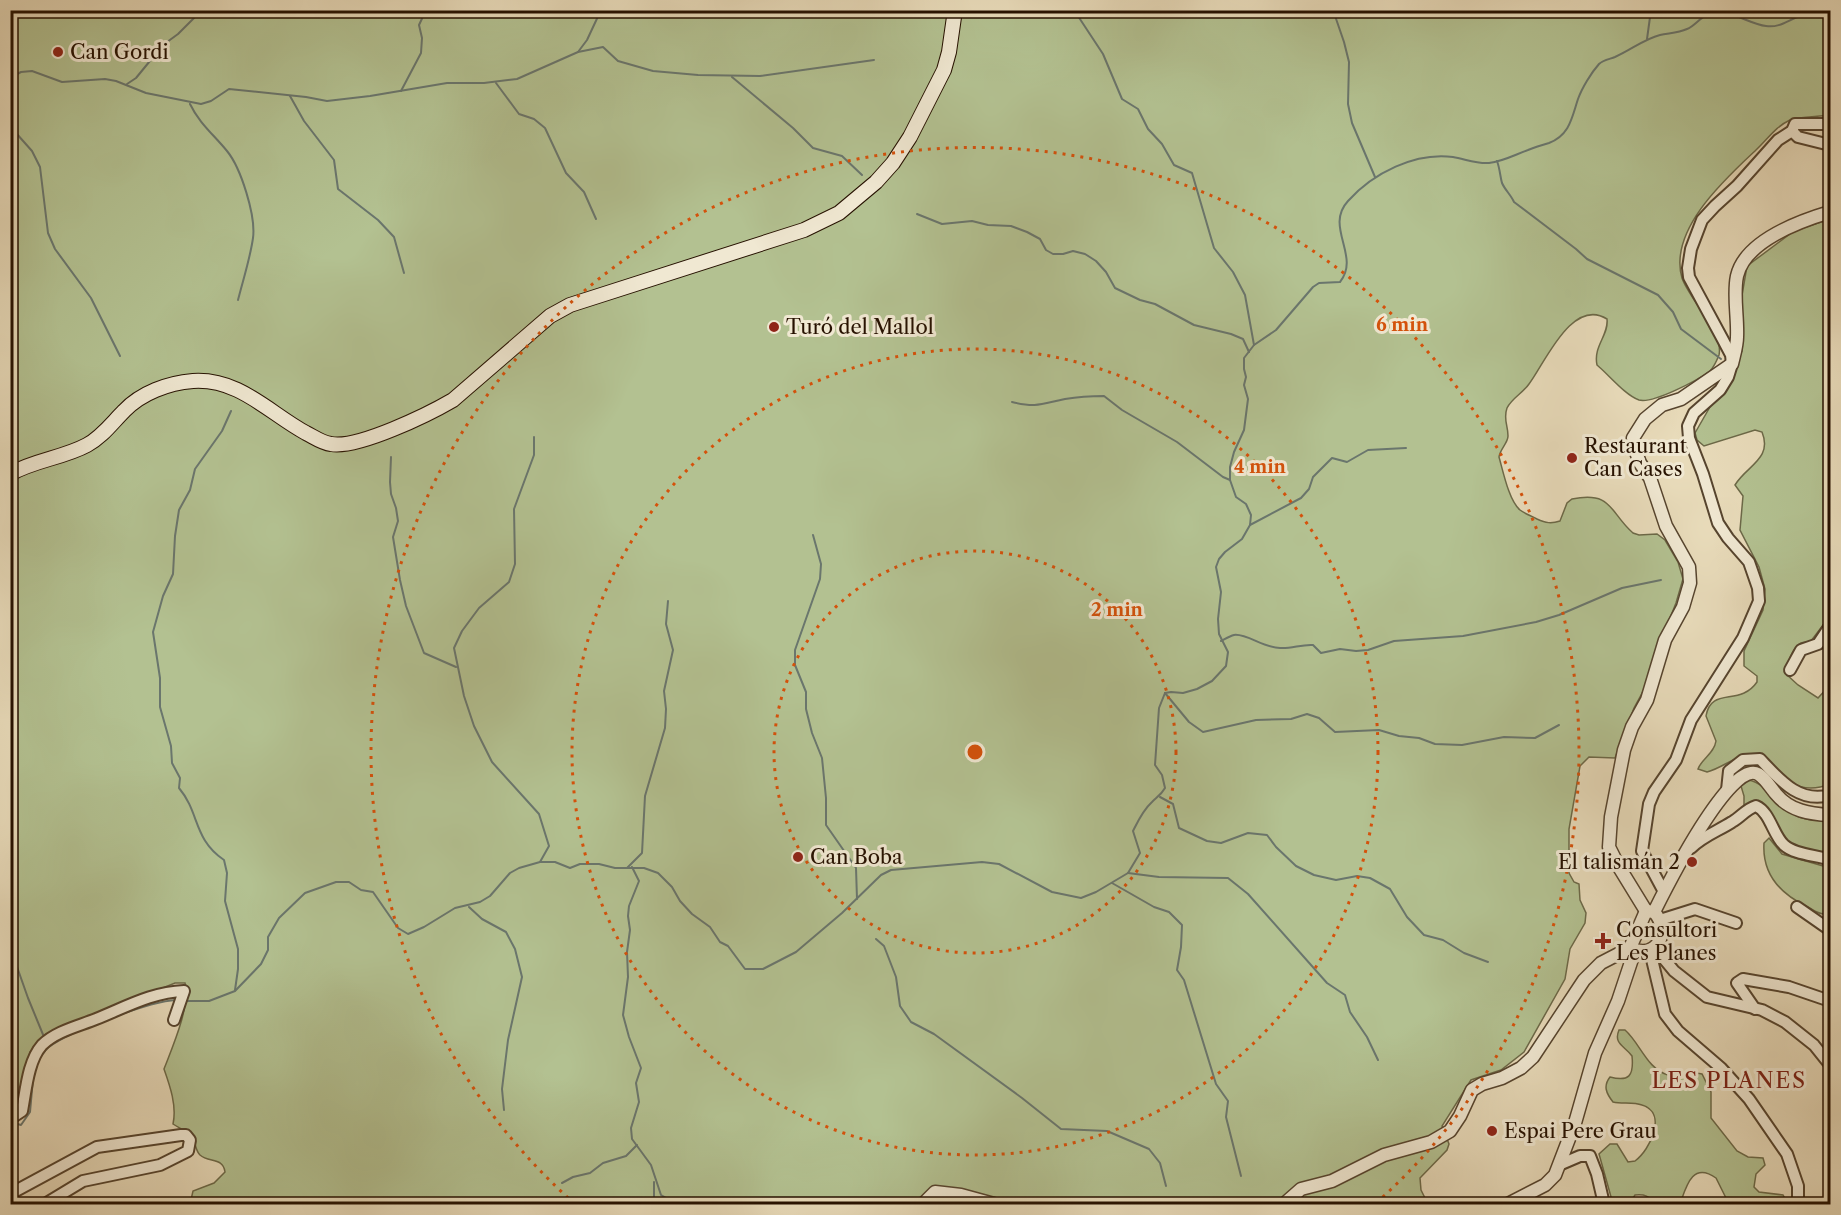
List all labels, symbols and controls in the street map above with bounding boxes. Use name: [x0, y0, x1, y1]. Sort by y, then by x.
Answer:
place label: Can Gordi: [70, 40, 169, 64]
marker: Can Gordi: [51, 45, 65, 59]
text: 6 min: [1376, 314, 1429, 336]
place label: Turó del Mallol: [786, 315, 934, 339]
marker: Turó del Mallol: [767, 320, 781, 334]
place label: Restaurant Can Cases: [1584, 434, 1687, 481]
marker: Restaurant Can Cases: [1565, 451, 1579, 465]
text: 4 min: [1234, 456, 1287, 478]
text: 2 min: [1091, 599, 1144, 621]
centre of rings: [965, 742, 985, 762]
place label: Can Boba: [810, 845, 903, 869]
marker: Can Boba: [791, 850, 805, 864]
place label: El talismán 2: [1558, 850, 1680, 874]
marker: El talismán 2: [1685, 855, 1699, 869]
place label: Consultori Les Planes: [1616, 918, 1717, 965]
marker: Consultori Les Planes: [1594, 932, 1612, 950]
district label: LES PLANES: [1651, 1067, 1807, 1094]
place label: Espai Pere Grau: [1504, 1119, 1657, 1143]
marker: Espai Pere Grau: [1485, 1124, 1499, 1138]

